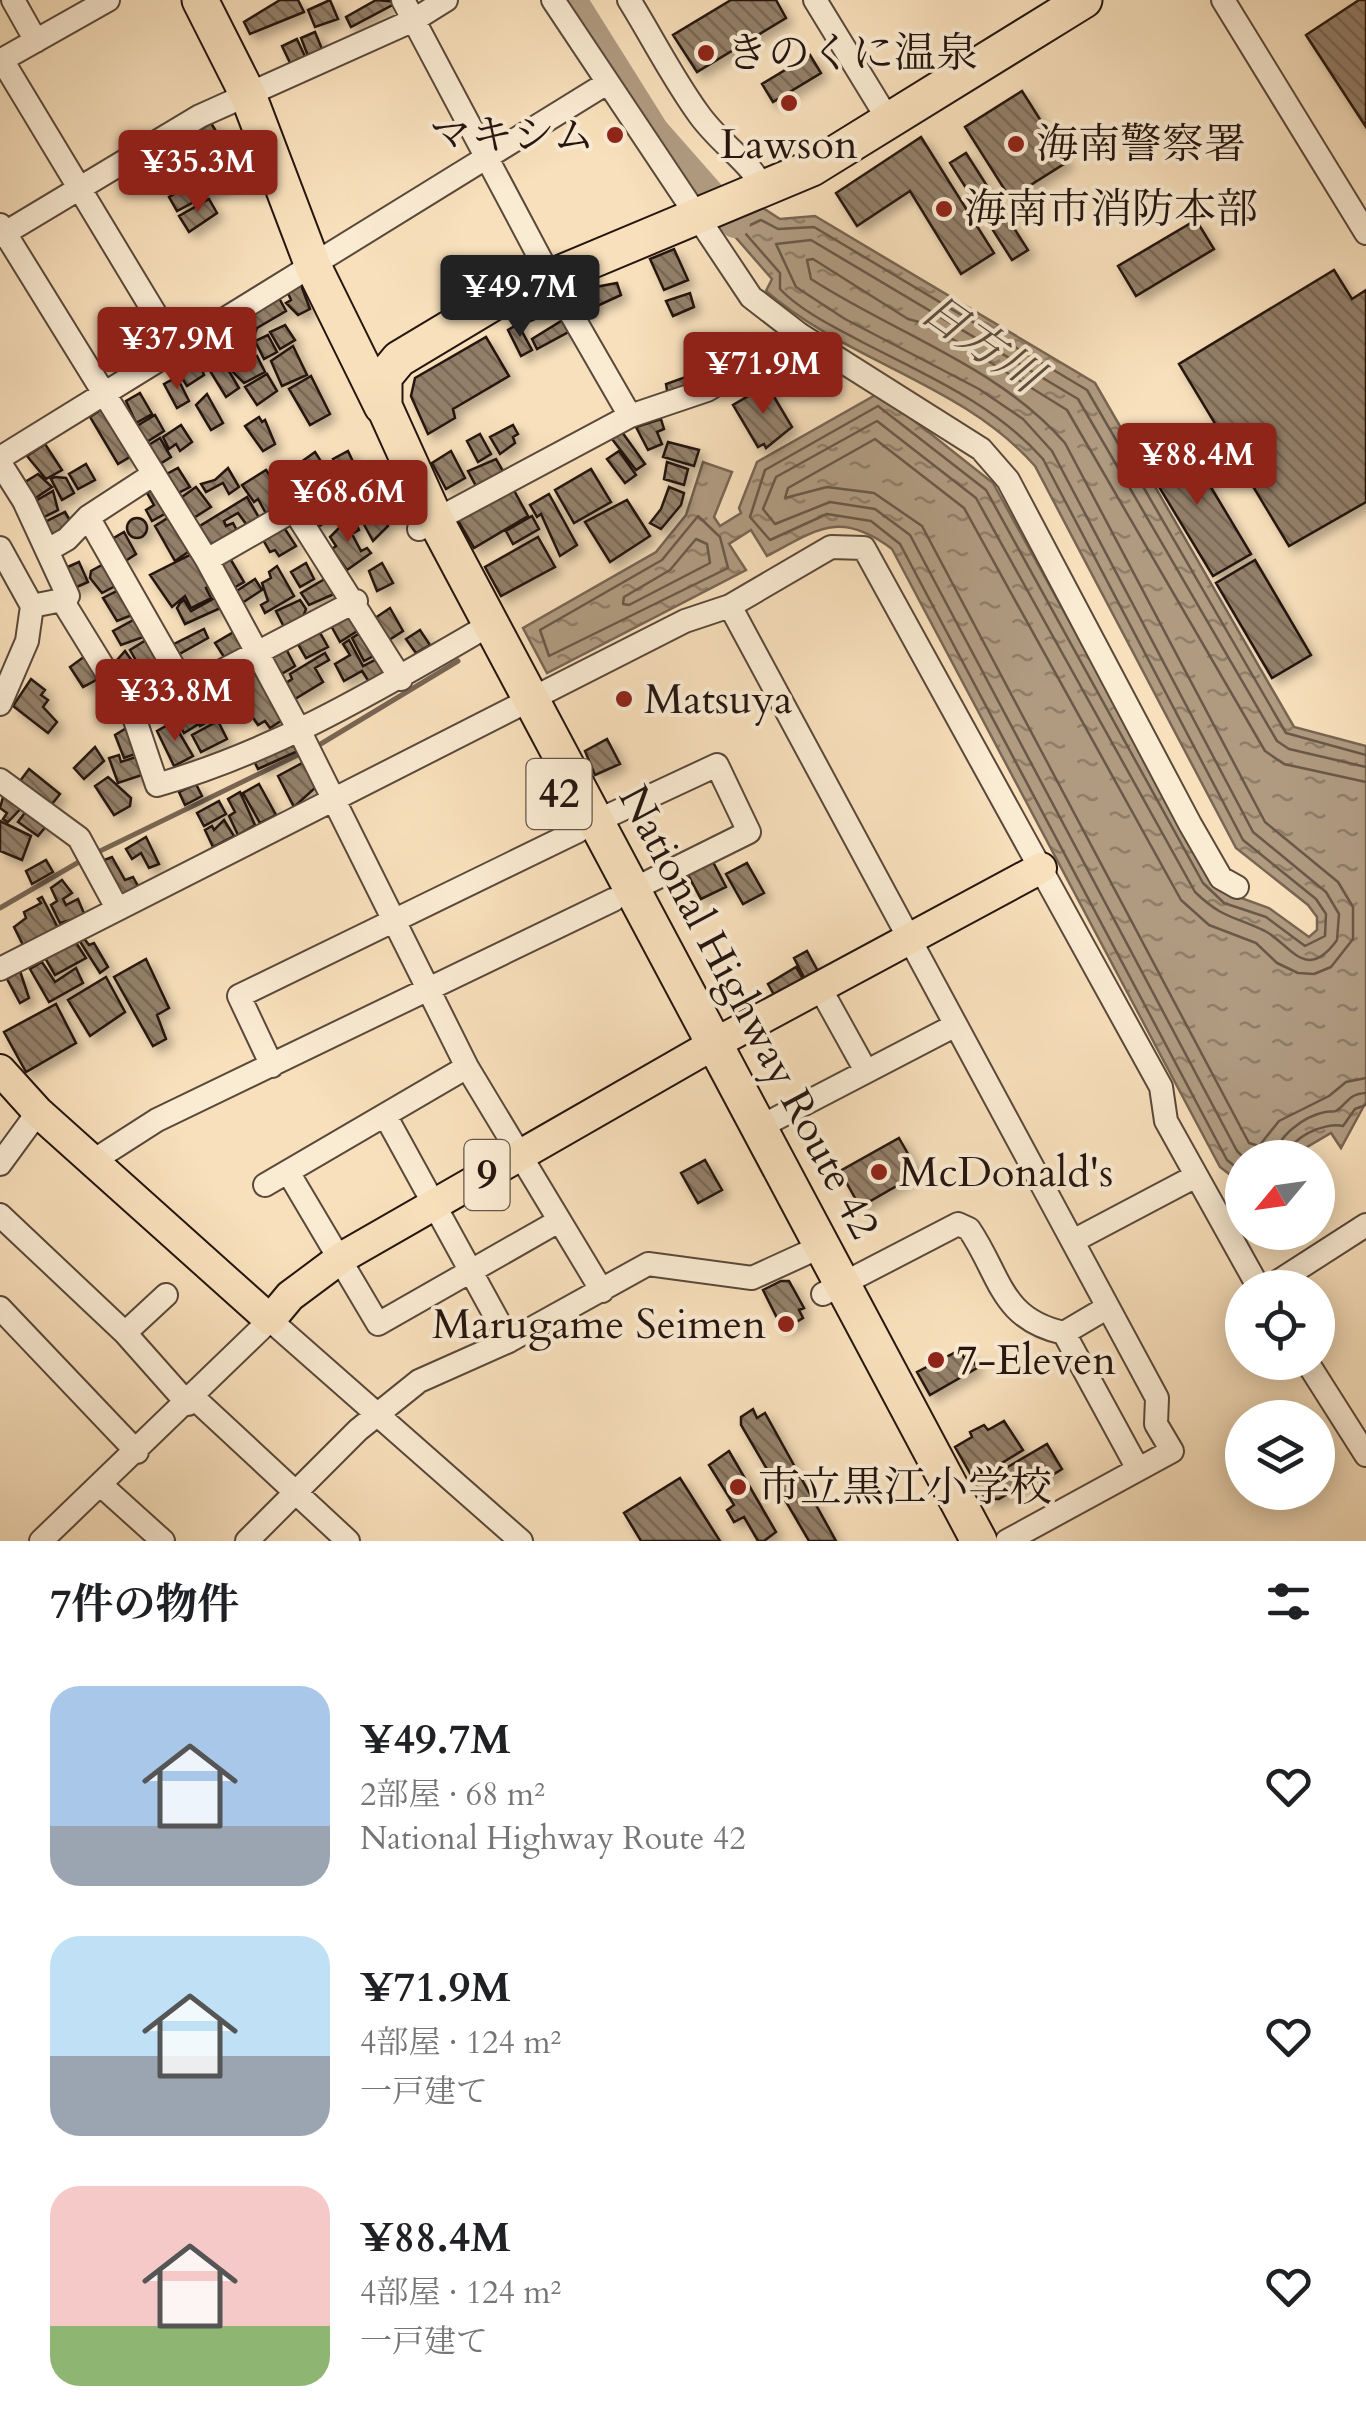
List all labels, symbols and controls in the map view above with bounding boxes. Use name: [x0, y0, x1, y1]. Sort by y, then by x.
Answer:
place label: きのくに温泉: [726, 25, 978, 82]
marker: きのくに温泉: [695, 42, 717, 64]
marker: Lawson: [778, 92, 800, 114]
place label: マキシム: [429, 107, 595, 164]
place label: Lawson: [720, 116, 858, 173]
place label: 海南警察署: [1036, 116, 1246, 173]
marker: マキシム: [604, 124, 626, 146]
pin: ¥35.3M: [117, 130, 279, 215]
marker: 海南警察署: [1005, 133, 1027, 155]
text: ¥35.3M: [140, 140, 256, 184]
place label: 海南市消防本部: [964, 181, 1258, 238]
marker: 海南市消防本部: [933, 198, 955, 220]
pin: ¥49.7M: [439, 255, 601, 340]
text: ¥49.7M: [462, 265, 578, 309]
water label: 日方川: [908, 279, 1058, 410]
pin: ¥37.9M: [96, 307, 258, 392]
text: ¥37.9M: [119, 317, 235, 361]
pin: ¥71.9M: [682, 332, 844, 417]
text: ¥71.9M: [705, 342, 821, 386]
pin: ¥88.4M: [1116, 423, 1278, 508]
text: ¥88.4M: [1139, 433, 1255, 477]
pin: ¥68.6M: [267, 460, 429, 545]
text: ¥68.6M: [290, 470, 406, 514]
pin: ¥33.8M: [94, 659, 256, 744]
text: ¥33.8M: [117, 669, 233, 713]
place label: Matsuya: [644, 671, 792, 728]
marker: Matsuya: [613, 688, 635, 710]
road number: 42: [526, 759, 592, 829]
street label: National Highway Route 42: [605, 775, 893, 1249]
road number: 9: [464, 1140, 510, 1210]
north arrow: [1225, 1140, 1335, 1250]
map controls: [1225, 1140, 1335, 1510]
place label: McDonald's: [899, 1144, 1113, 1201]
marker: McDonald's: [868, 1161, 890, 1183]
button: locate: [1225, 1270, 1335, 1380]
place label: Marugame Seimen: [432, 1296, 766, 1353]
marker: Marugame Seimen: [775, 1313, 797, 1335]
place label: 7-Eleven: [956, 1332, 1116, 1389]
marker: 7-Eleven: [925, 1349, 947, 1371]
button: layers: [1225, 1400, 1335, 1510]
place label: 市立黒江小学校: [758, 1459, 1052, 1516]
marker: 市立黒江小学校: [727, 1476, 749, 1498]
icon: filters: [1261, 1574, 1316, 1629]
text: 7件の物件: [50, 1576, 240, 1633]
text: ¥49.7M: [360, 1711, 511, 1768]
icon: home: [130, 1726, 250, 1846]
icon: heart: [1261, 1759, 1316, 1814]
text: 2部屋 · 68 m²: [360, 1773, 545, 1817]
text: National Highway Route 42: [360, 1817, 746, 1861]
text: ¥71.9M: [360, 1959, 511, 2016]
icon: home: [130, 1976, 250, 2096]
icon: heart: [1261, 2009, 1316, 2064]
text: 4部屋 · 124 m²: [360, 2021, 561, 2065]
text: 一戸建て: [360, 2070, 488, 2114]
text: ¥88.4M: [360, 2209, 511, 2266]
icon: home: [130, 2226, 250, 2346]
icon: heart: [1261, 2259, 1316, 2314]
text: 4部屋 · 124 m²: [360, 2271, 561, 2315]
text: 一戸建て: [360, 2320, 488, 2364]

